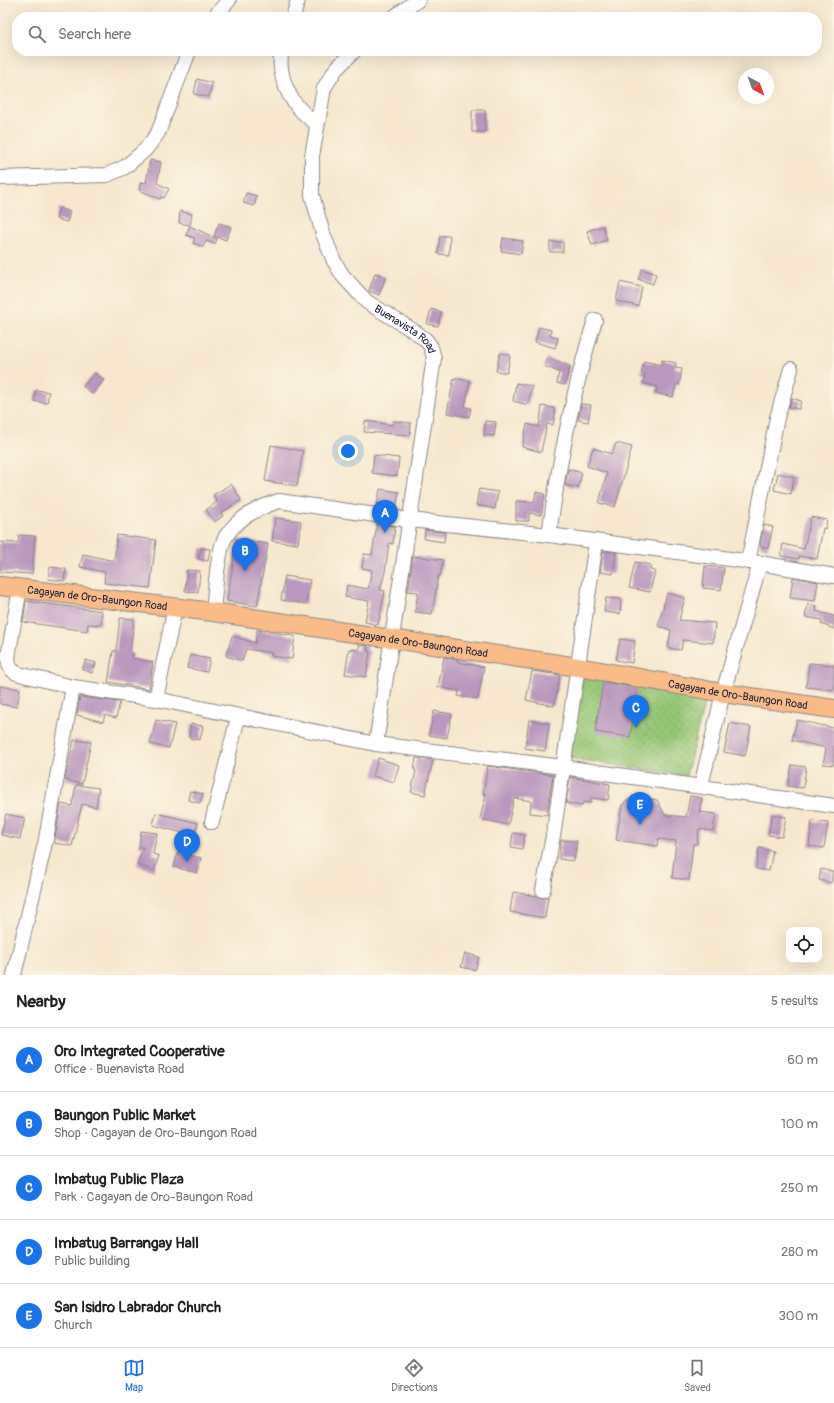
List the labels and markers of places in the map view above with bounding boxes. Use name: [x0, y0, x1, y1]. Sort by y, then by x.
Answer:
pin: A: [372, 500, 398, 533]
pin: B: [232, 538, 258, 571]
pin: C: [623, 695, 649, 728]
pin: E: [627, 792, 653, 825]
pin: D: [174, 829, 200, 862]

